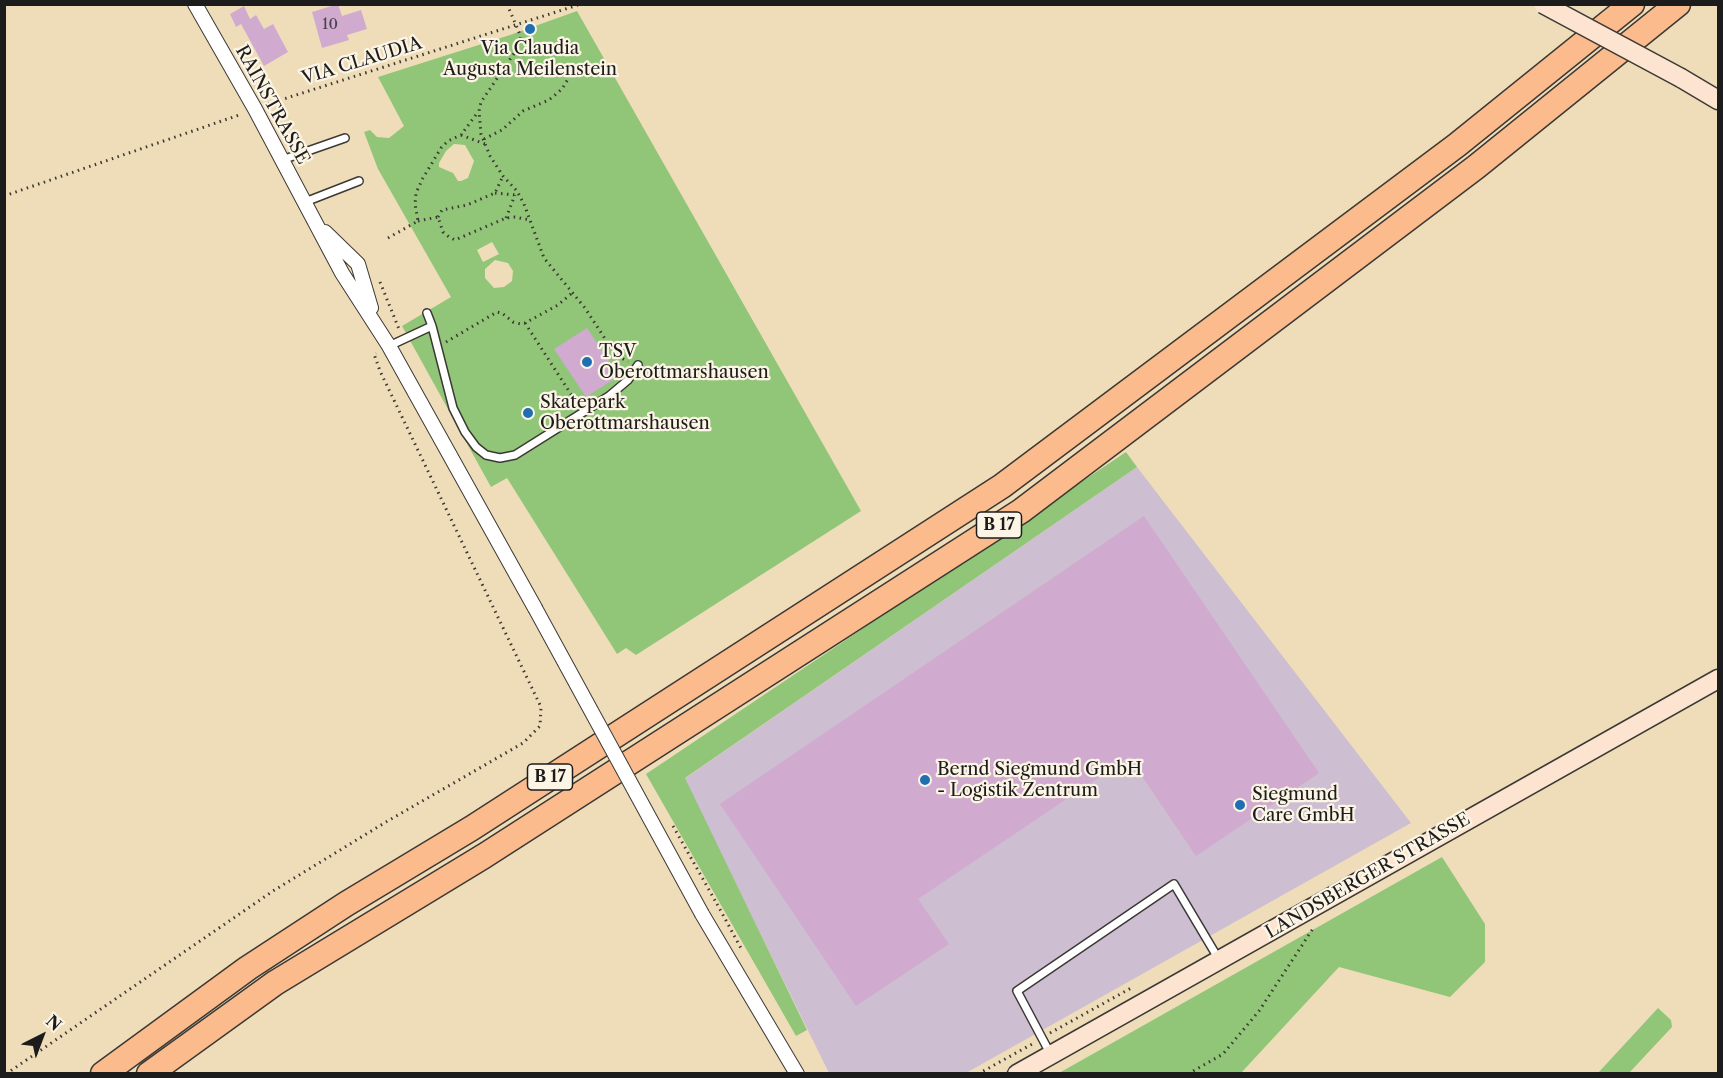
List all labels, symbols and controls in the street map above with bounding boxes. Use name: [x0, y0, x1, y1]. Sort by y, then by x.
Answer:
house number: 10: [322, 16, 338, 34]
marker: Via Claudia Augusta Meilenstein: [523, 22, 537, 36]
street label: VIA CLAUDIA: [299, 32, 425, 90]
place label: Via Claudia Augusta Meilenstein: [443, 38, 617, 80]
street label: RAINSTRASSE: [230, 42, 314, 168]
place label: TSV Oberottmarshausen: [599, 341, 769, 384]
marker: TSV Oberottmarshausen: [580, 355, 594, 369]
place label: Skatepark Oberottmarshausen: [540, 392, 710, 434]
marker: Skatepark Oberottmarshausen: [521, 406, 535, 420]
road number: B 17: [976, 512, 1022, 538]
place label: Bernd Siegmund GmbH - Logistik Zentrum: [937, 759, 1142, 802]
road number: B 17: [528, 764, 572, 790]
marker: Bernd Siegmund GmbH - Logistik Zentrum: [918, 773, 932, 787]
place label: Siegmund Care GmbH: [1252, 784, 1355, 826]
marker: Siegmund Care GmbH: [1233, 798, 1247, 812]
street label: LANDSBERGER STRASSE: [1262, 808, 1474, 944]
north arrow: [12, 1006, 72, 1066]
text: N: [42, 1011, 66, 1035]

